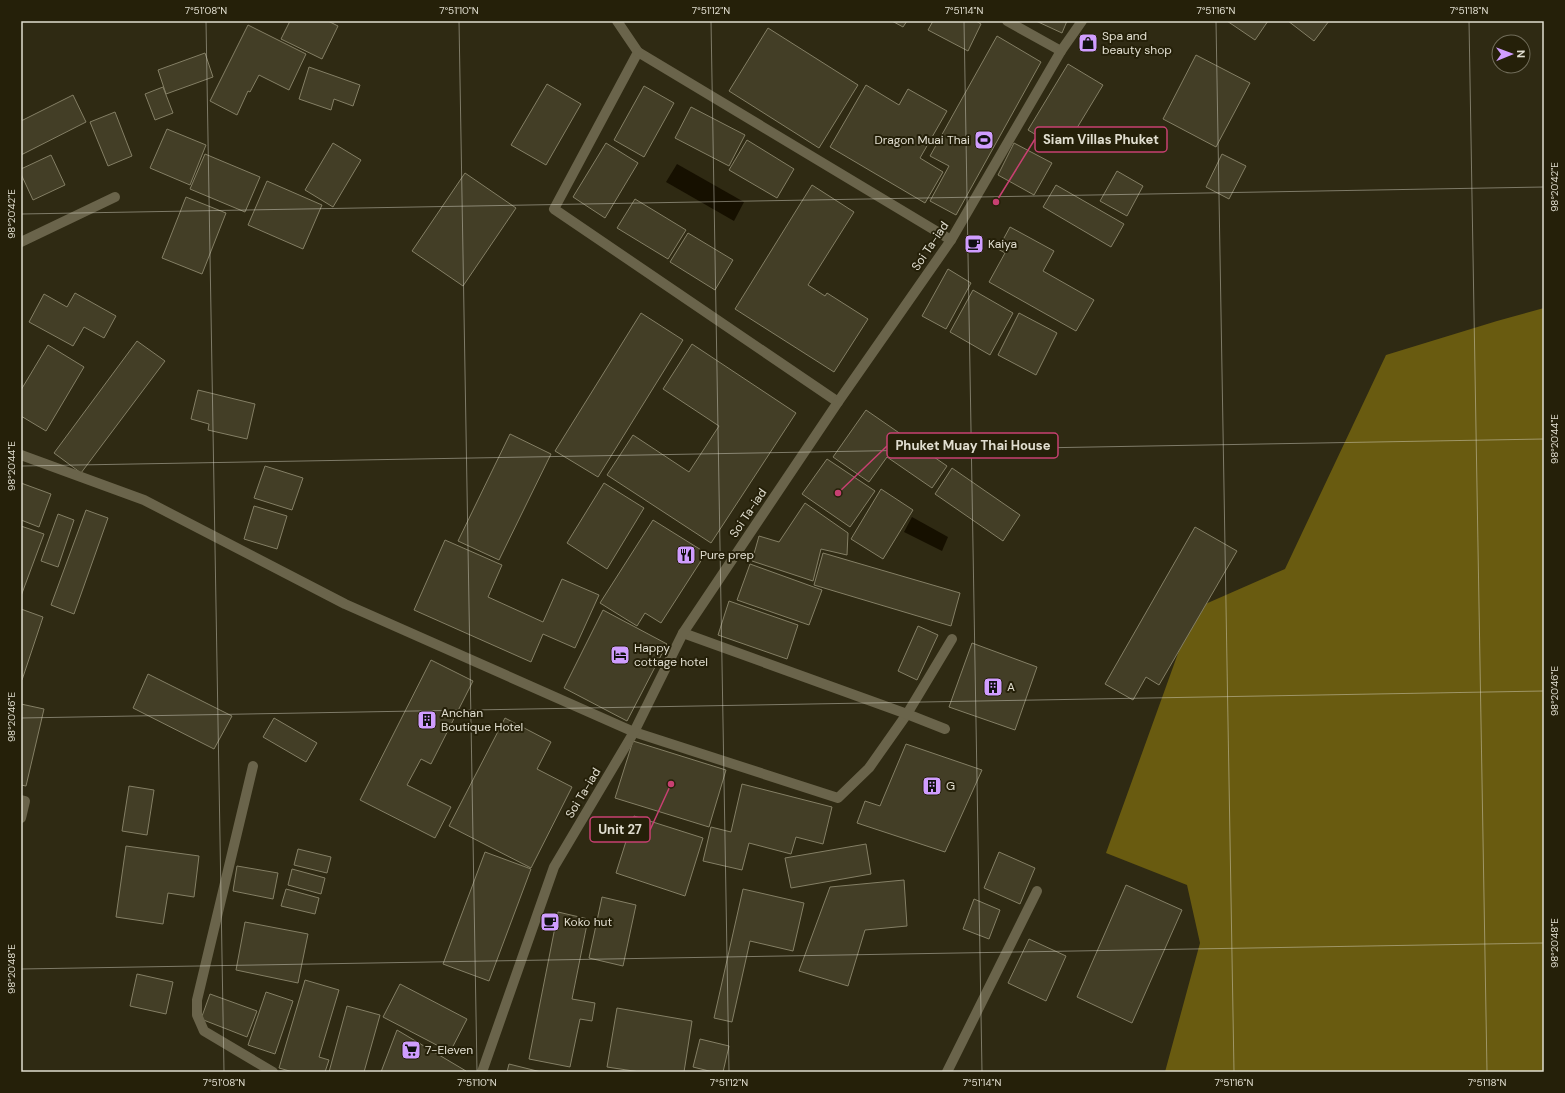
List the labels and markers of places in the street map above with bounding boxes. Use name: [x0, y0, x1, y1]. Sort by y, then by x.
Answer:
place label: Spa and beauty shop: [1102, 28, 1172, 58]
shop icon: Spa and beauty shop: [1077, 32, 1099, 54]
callout: Siam Villas Phuket: [1035, 127, 1167, 152]
sports icon: Dragon Muai Thai: [973, 129, 995, 151]
place label: Dragon Muai Thai: [875, 132, 970, 148]
cafe icon: Kaiya: [963, 233, 985, 255]
place label: Kaiya: [988, 236, 1017, 252]
callout: Phuket Muay Thai House: [887, 433, 1058, 458]
restaurant icon: Pure prep: [675, 544, 697, 566]
place label: Pure prep: [700, 547, 754, 563]
place label: Happy cottage hotel: [634, 640, 708, 670]
hotel icon: Happy cottage hotel: [609, 644, 631, 666]
building icon: A: [982, 676, 1004, 698]
place label: A: [1007, 679, 1015, 695]
place label: Anchan Boutique Hotel: [441, 705, 523, 735]
building icon: Anchan Boutique Hotel: [416, 709, 438, 731]
building icon: G: [921, 775, 943, 797]
place label: G: [946, 778, 955, 794]
callout: Unit 27: [590, 817, 650, 842]
cafe icon: Koko hut: [539, 911, 561, 933]
place label: Koko hut: [564, 914, 612, 930]
supermarket icon: 7-Eleven: [400, 1039, 422, 1061]
place label: 7-Eleven: [425, 1042, 473, 1058]

